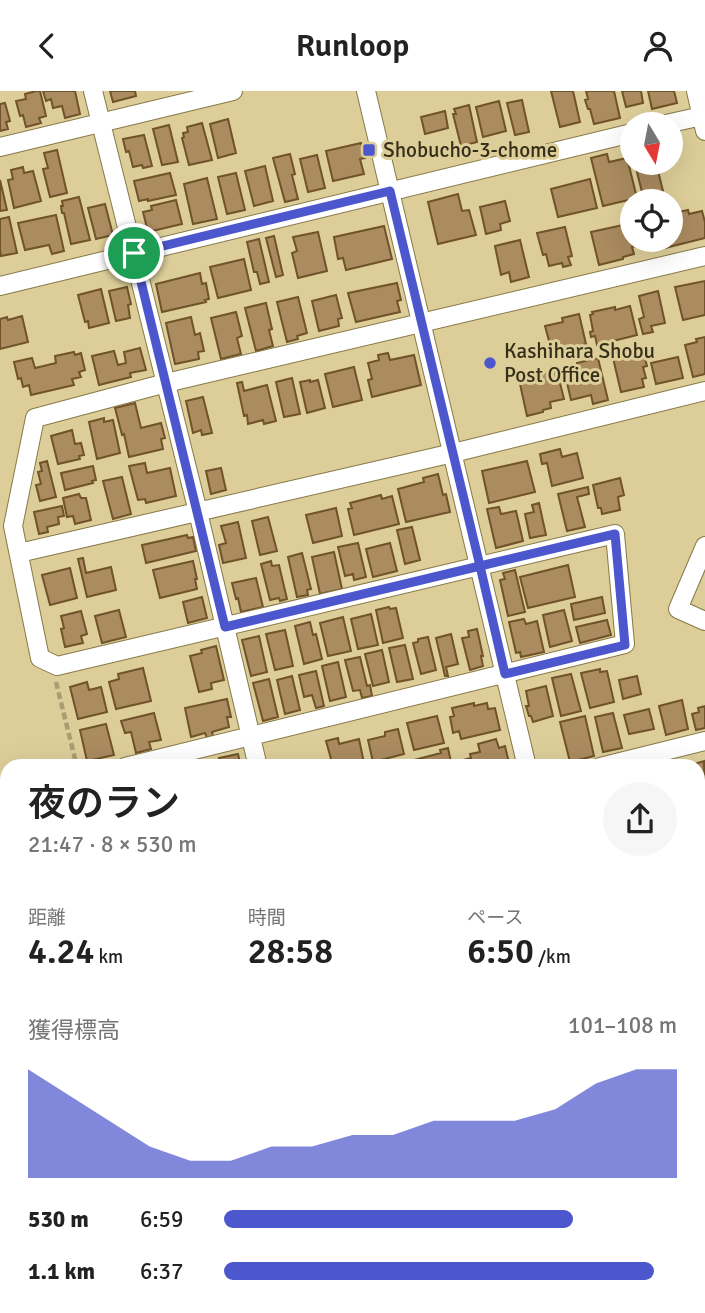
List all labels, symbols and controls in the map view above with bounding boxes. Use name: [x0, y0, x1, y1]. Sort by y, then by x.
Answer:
text: Runloop: [296, 26, 409, 65]
icon: back: [28, 27, 66, 65]
icon: person: [639, 27, 677, 65]
north arrow: [620, 112, 682, 175]
map controls: [620, 112, 683, 252]
place label: Shobucho-3-chome: [383, 137, 557, 163]
marker: Shobucho-3-chome: [361, 142, 377, 158]
button: locate: [620, 189, 683, 252]
pin: [104, 223, 164, 283]
icon: arrive: [115, 234, 153, 272]
place label: Kashihara Shobu Post Office: [504, 338, 655, 388]
marker: Kashihara Shobu Post Office: [482, 355, 498, 371]
text: 夜のラン: [28, 780, 180, 827]
button: share: [603, 782, 677, 856]
text: 21:47 · 8 × 530 m: [28, 830, 197, 859]
text: 距離: [28, 906, 66, 930]
text: 時間: [248, 906, 286, 930]
text: ペース: [467, 906, 523, 930]
text: 4.24: [28, 930, 94, 973]
text: 28:58: [248, 930, 333, 973]
text: 6:50: [467, 930, 534, 973]
text: km: [94, 945, 123, 969]
text: /km: [534, 945, 571, 969]
text: 101–108 m: [568, 1011, 677, 1040]
text: 獲得標高: [28, 1016, 120, 1045]
text: 530 m: [28, 1205, 89, 1234]
text: 6:59: [140, 1205, 183, 1234]
text: 1.1 km: [28, 1257, 95, 1286]
text: 6:37: [140, 1257, 183, 1286]

